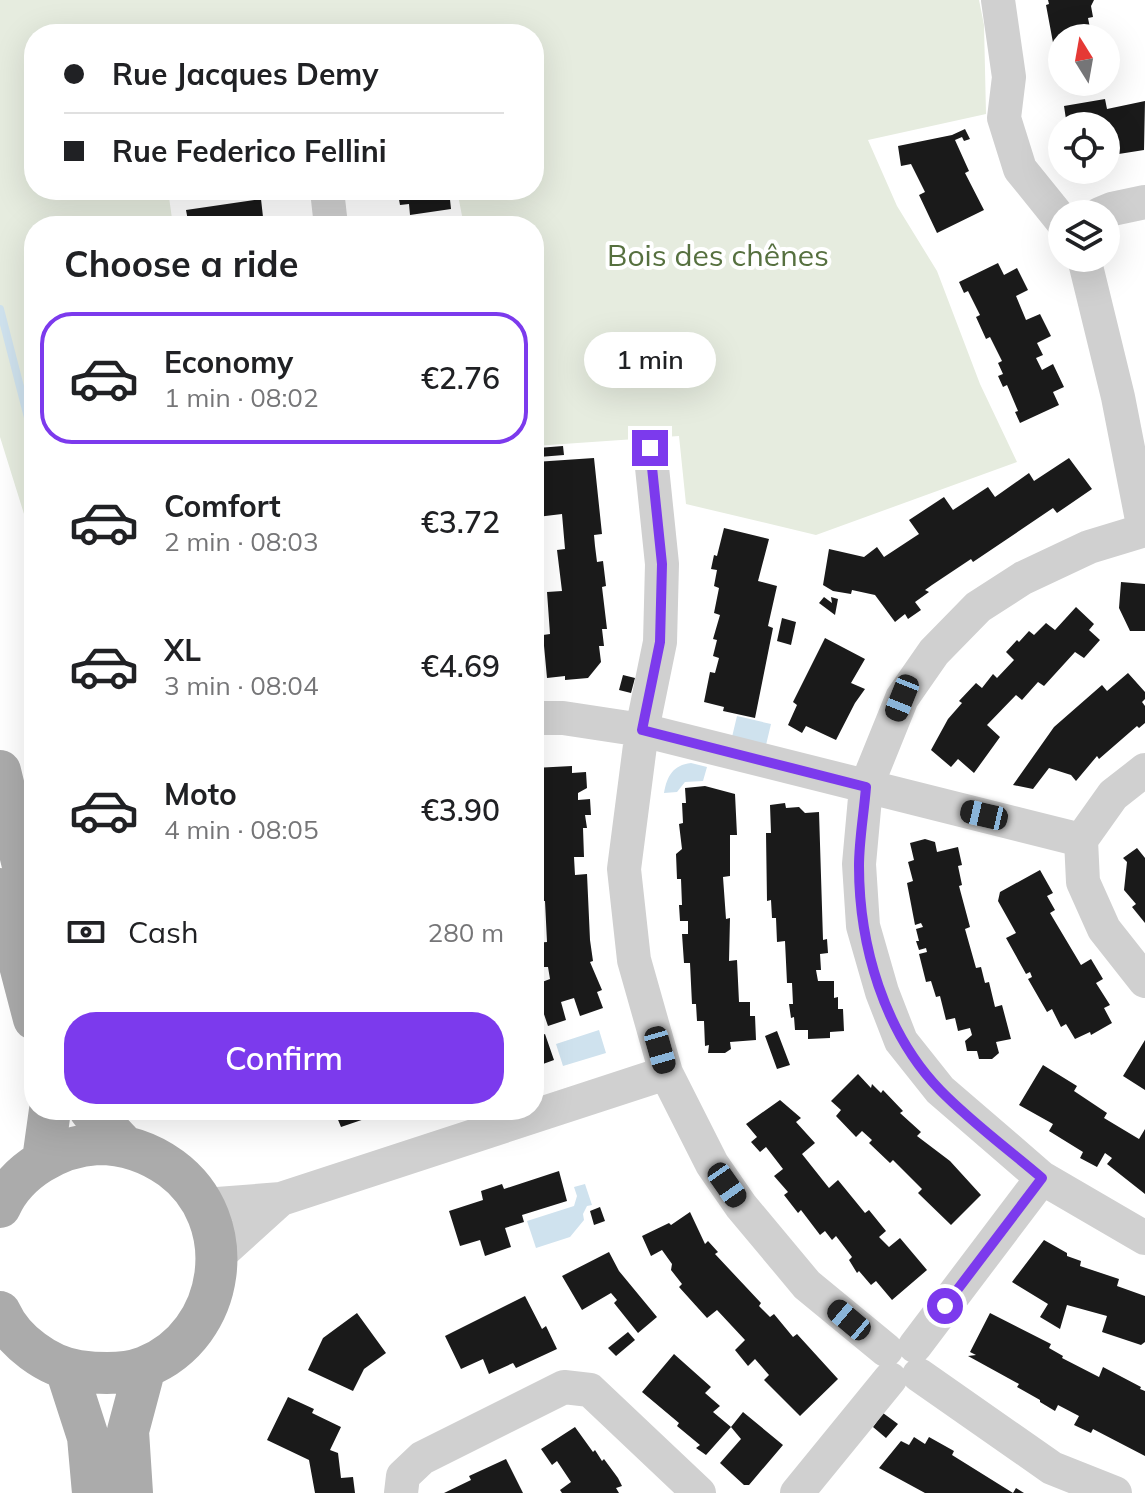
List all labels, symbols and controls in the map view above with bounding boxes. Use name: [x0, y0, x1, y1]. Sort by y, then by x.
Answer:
north arrow: [1048, 24, 1120, 96]
map controls: [1048, 24, 1120, 272]
text: Rue Jacques Demy: [112, 55, 378, 93]
button: locate: [1048, 112, 1120, 184]
text: Rue Federico Fellini: [112, 132, 387, 170]
button: layers: [1048, 200, 1120, 272]
park label: Bois des chênes: [607, 236, 829, 274]
text: Choose a ride: [64, 241, 298, 286]
callout: 1 min: [584, 332, 716, 388]
icon: car: [68, 342, 140, 414]
text: Economy: [164, 343, 293, 381]
text: 1 min: [616, 343, 684, 376]
text: €2.76: [421, 359, 500, 397]
text: 1 min · 08:02: [164, 381, 319, 414]
route end: [632, 430, 668, 466]
icon: car: [68, 486, 140, 558]
text: Comfort: [164, 487, 281, 525]
text: €3.72: [421, 503, 500, 541]
text: 2 min · 08:03: [164, 525, 319, 558]
icon: car: [68, 630, 140, 702]
text: XL: [164, 631, 201, 669]
text: €4.69: [421, 647, 500, 685]
text: 3 min · 08:04: [164, 669, 319, 702]
car: [882, 671, 922, 725]
icon: car: [68, 774, 140, 846]
text: Moto: [164, 775, 237, 813]
text: €3.90: [421, 791, 500, 829]
car: [958, 798, 1010, 832]
text: 4 min · 08:05: [164, 813, 319, 846]
icon: cash: [64, 910, 108, 954]
text: Cash: [128, 913, 199, 951]
text: 280 m: [428, 916, 504, 949]
button: Confirm: [64, 1012, 504, 1104]
car: [642, 1024, 678, 1076]
car: [703, 1158, 751, 1212]
route start: [927, 1288, 963, 1324]
car: [823, 1295, 875, 1345]

